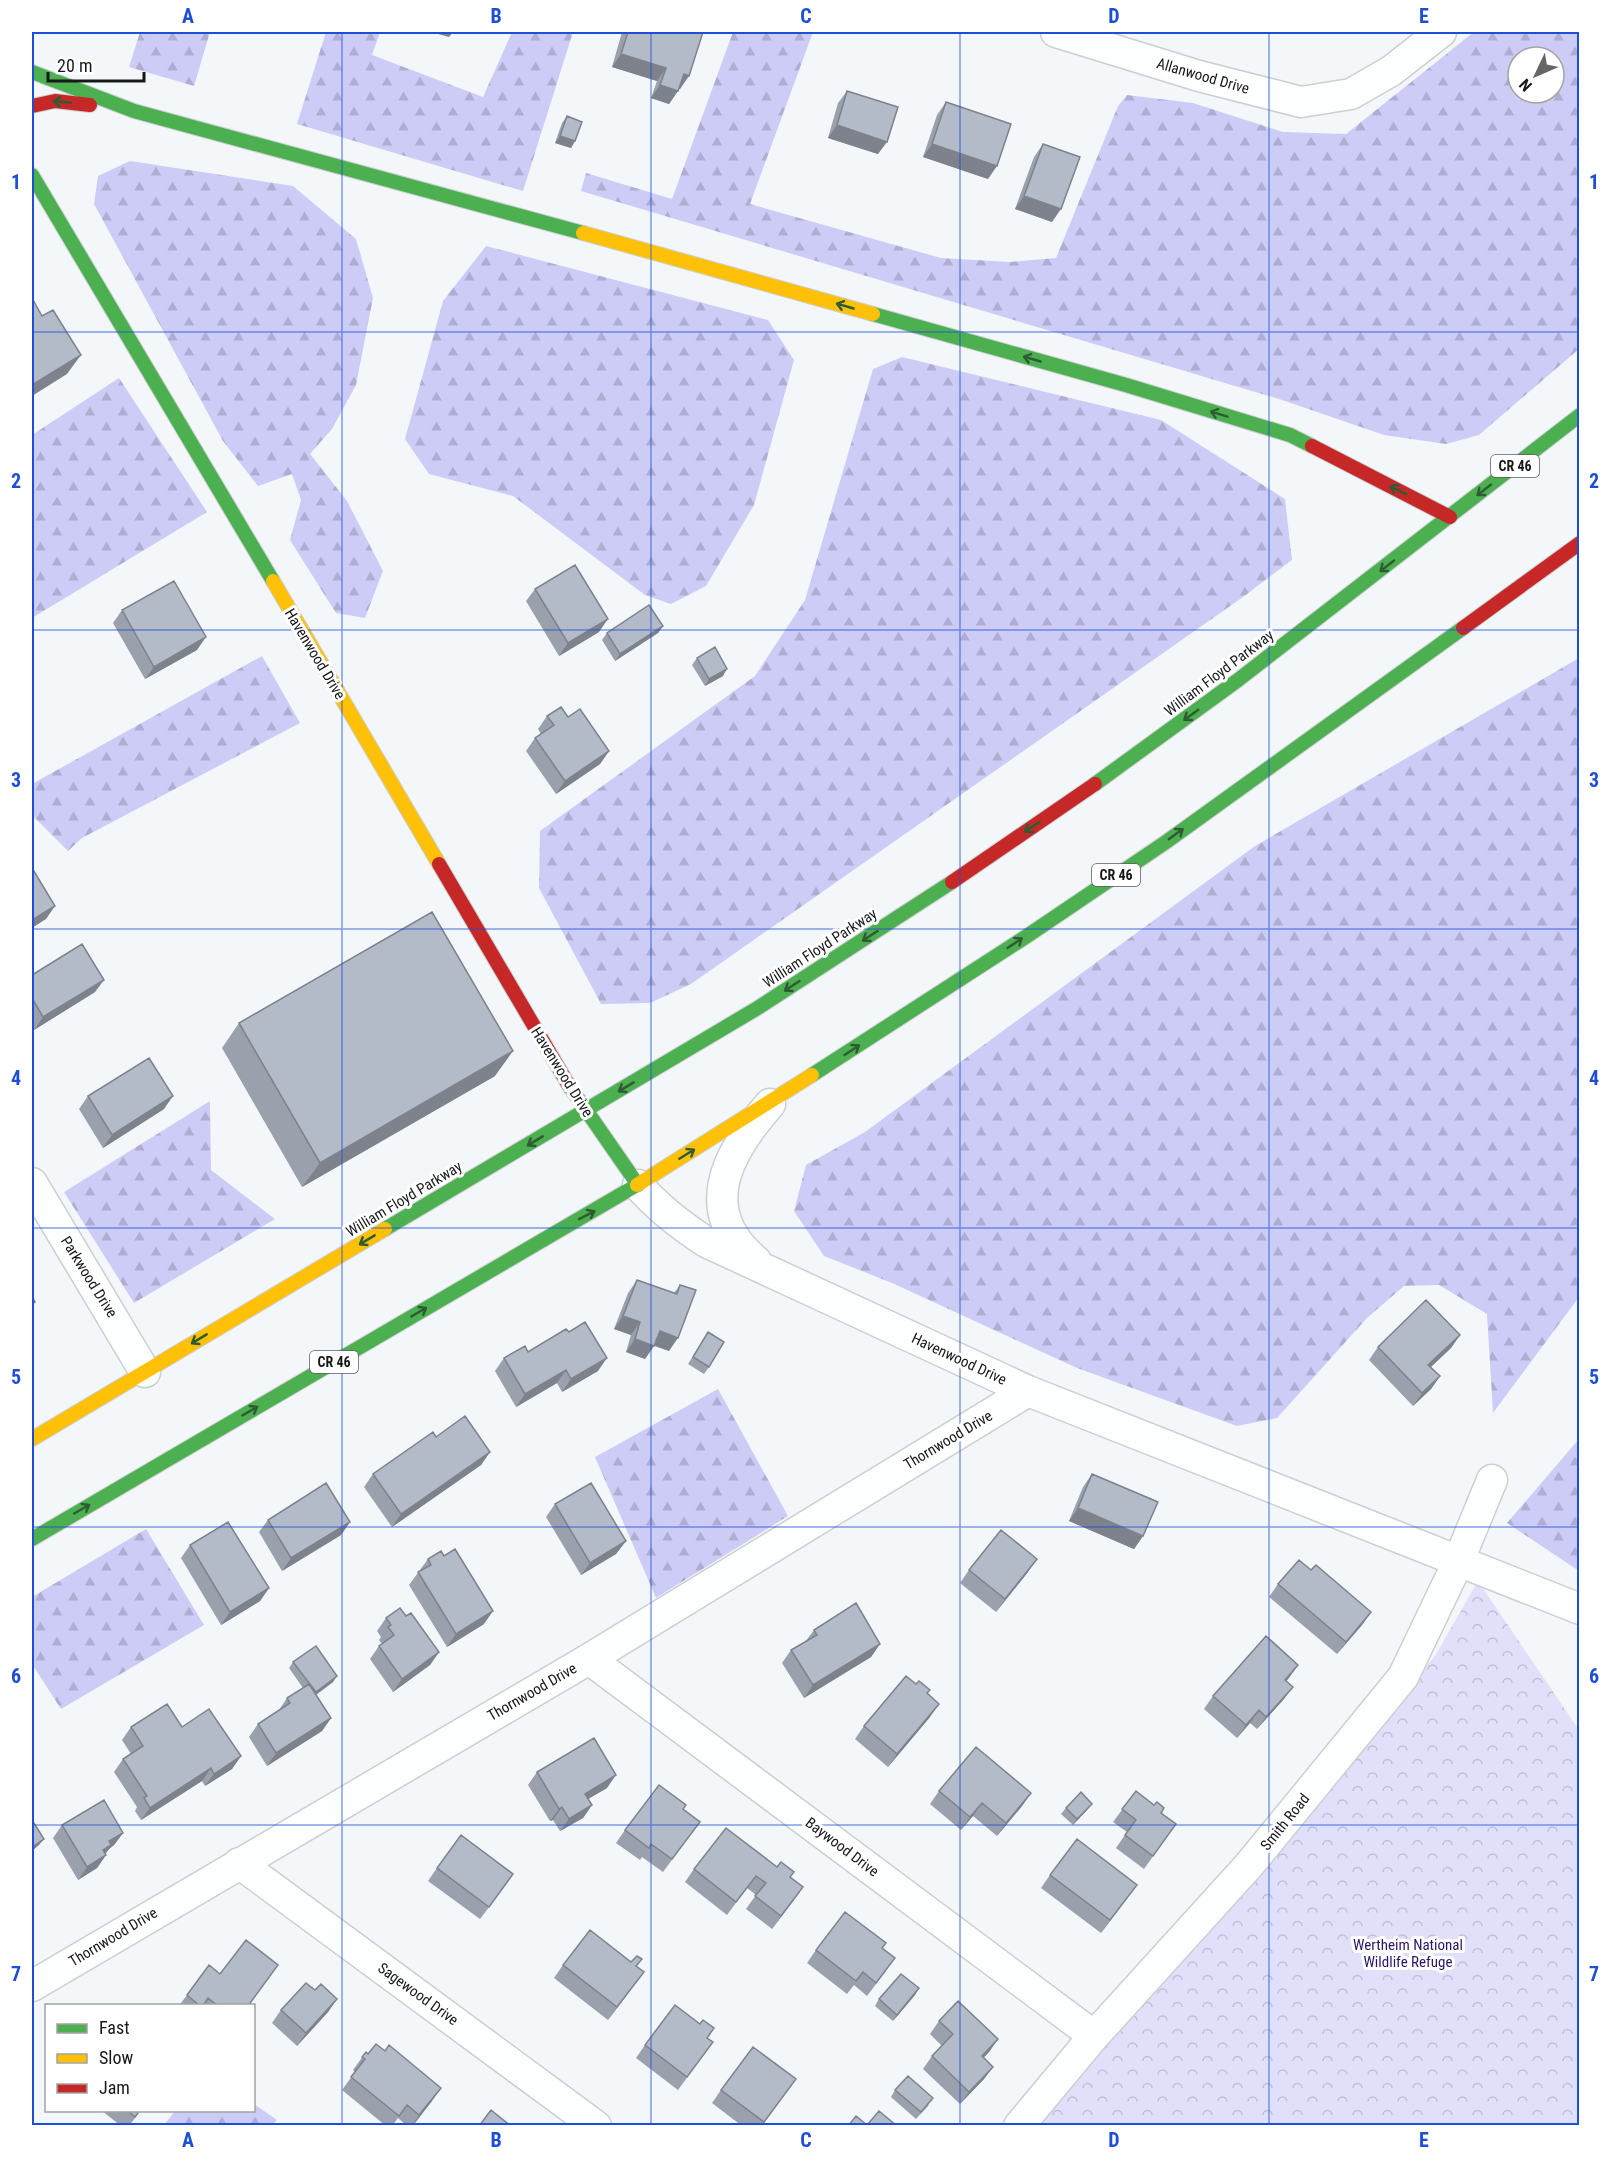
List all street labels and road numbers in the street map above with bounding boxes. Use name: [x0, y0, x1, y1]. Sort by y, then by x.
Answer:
street label: Allanwood Drive: [1155, 54, 1251, 98]
road number: CR 46: [1491, 455, 1539, 477]
street label: Havenwood Drive: [281, 605, 349, 703]
street label: William Floyd Parkway: [1161, 626, 1277, 720]
road number: CR 46: [1092, 864, 1140, 886]
street label: William Floyd Parkway: [760, 904, 880, 992]
street label: Havenwood Drive: [527, 1024, 597, 1120]
street label: William Floyd Parkway: [343, 1157, 465, 1241]
street label: Parkwood Drive: [57, 1233, 121, 1321]
street label: Havenwood Drive: [909, 1329, 1009, 1389]
road number: CR 46: [310, 1351, 358, 1373]
street label: Thornwood Drive: [900, 1407, 996, 1473]
street label: Thornwood Drive: [484, 1659, 580, 1725]
street label: Smith Road: [1257, 1790, 1313, 1854]
street label: Baywood Drive: [802, 1814, 882, 1880]
street label: Thornwood Drive: [65, 1904, 161, 1970]
street label: Sagewood Drive: [374, 1959, 462, 2029]

